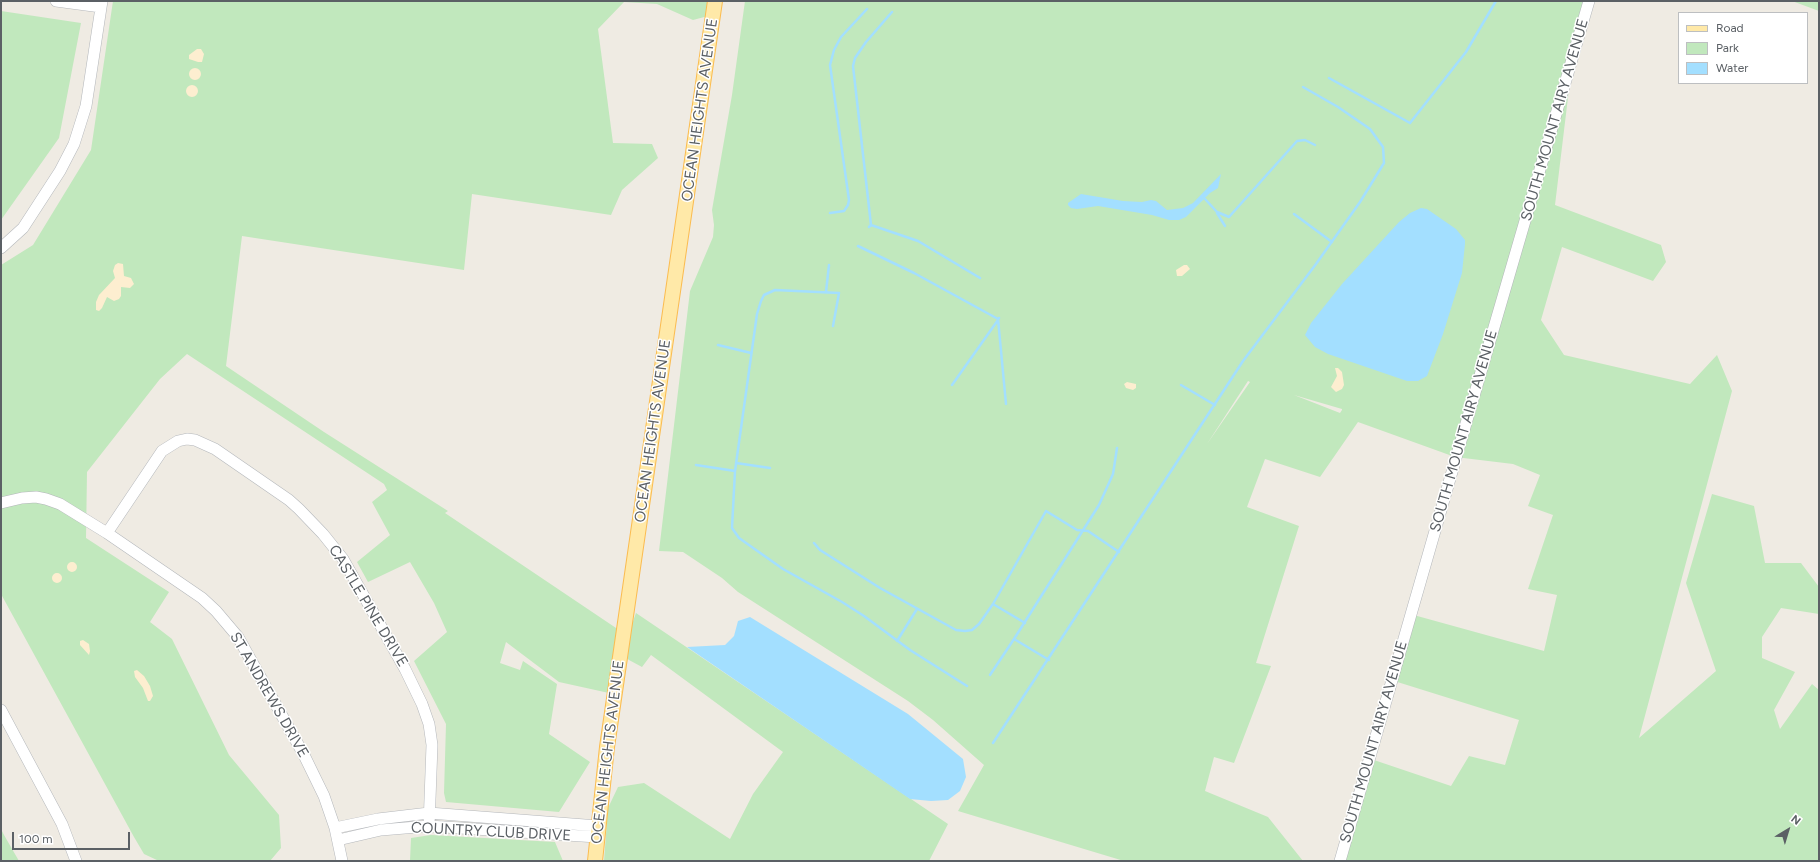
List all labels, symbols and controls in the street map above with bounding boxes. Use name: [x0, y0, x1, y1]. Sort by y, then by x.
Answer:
legend: [1678, 12, 1808, 84]
street label: OCEAN HEIGHTS AVENUE: [678, 17, 722, 203]
street label: SOUTH MOUNT AIRY AVENUE: [1517, 17, 1593, 223]
text: Road: [1716, 21, 1744, 35]
text: Park: [1716, 41, 1739, 55]
text: Water: [1716, 61, 1748, 75]
street label: SOUTH MOUNT AIRY AVENUE: [1426, 328, 1502, 534]
street label: OCEAN HEIGHTS AVENUE: [631, 338, 675, 524]
street label: CASTLE PINE DRIVE: [325, 542, 411, 670]
street label: ST ANDREWS DRIVE: [226, 629, 312, 761]
street label: SOUTH MOUNT AIRY AVENUE: [1336, 639, 1412, 845]
street label: OCEAN HEIGHTS AVENUE: [588, 659, 628, 845]
north arrow: [1768, 810, 1808, 850]
text: N: [1788, 812, 1803, 828]
street label: COUNTRY CLUB DRIVE: [411, 819, 571, 845]
scale bar: [14, 824, 132, 850]
text: 100 m: [19, 832, 53, 846]

